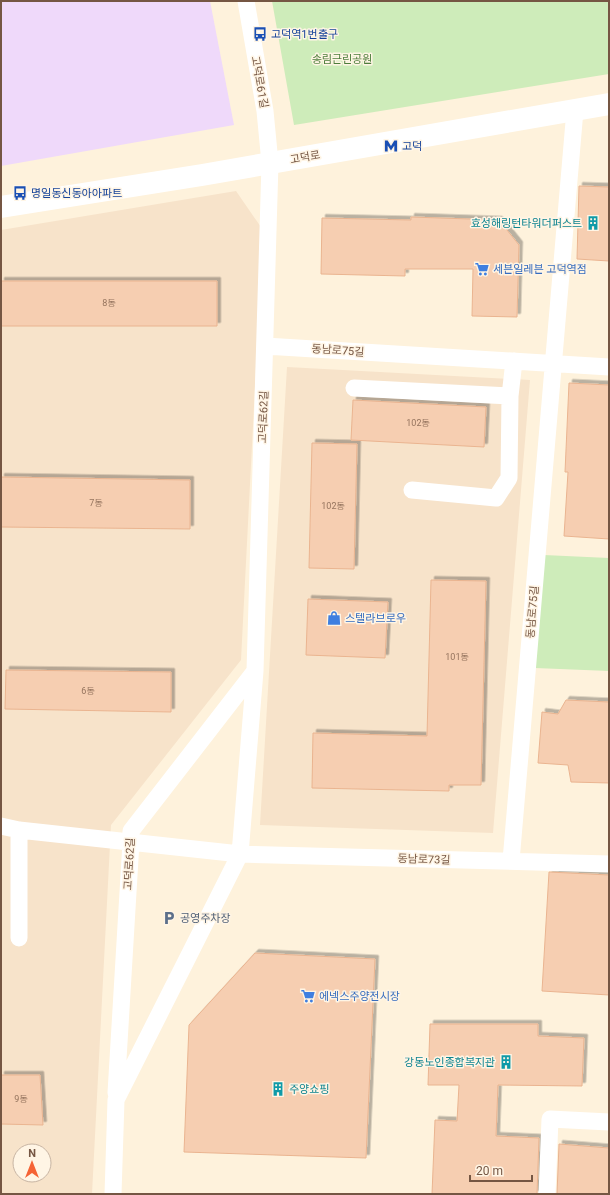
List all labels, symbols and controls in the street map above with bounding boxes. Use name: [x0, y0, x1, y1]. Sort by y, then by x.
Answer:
bus stop icon: 고덕역1번출구: [252, 26, 268, 42]
place label: 고덕역1번출구: [271, 28, 338, 41]
park label: 송림근린공원: [312, 53, 372, 66]
street label: 고덕로61길: [249, 55, 270, 109]
metro station icon: 고덕: [383, 138, 399, 154]
place label: 고덕: [402, 140, 422, 153]
street label: 고덕로: [289, 148, 321, 167]
bus stop icon: 명일동신동아아파트: [12, 185, 28, 201]
place label: 명일동신동아아파트: [31, 187, 122, 200]
building icon: 효성해링턴타워더퍼스트: [585, 215, 601, 231]
place label: 효성해링턴타워더퍼스트: [471, 217, 582, 230]
supermarket icon: 세븐일레븐 고덕역점: [474, 261, 490, 277]
place label: 세븐일레븐 고덕역점: [493, 263, 587, 276]
house number: 8동: [102, 298, 116, 308]
street label: 동남로75길: [311, 342, 365, 359]
street label: 고덕로62길: [256, 390, 271, 444]
house number: 102동: [406, 418, 430, 428]
house number: 7동: [89, 498, 103, 508]
house number: 102동: [321, 501, 345, 511]
street label: 동남로75길: [524, 585, 541, 639]
shop icon: 스텔라브로우: [326, 610, 342, 626]
place label: 스텔라브로우: [345, 612, 406, 625]
house number: 101동: [445, 652, 469, 662]
house number: 6동: [81, 686, 95, 696]
street label: 고덕로62길: [122, 837, 137, 891]
street label: 동남로73길: [397, 852, 451, 867]
parking icon: 공영주차장: [161, 910, 177, 926]
place label: 공영주차장: [180, 912, 231, 925]
supermarket icon: 에넥스주양전시장: [300, 988, 316, 1004]
place label: 에넥스주양전시장: [319, 990, 400, 1003]
building icon: 강동노인종합복지관: [498, 1054, 514, 1070]
place label: 강동노인종합복지관: [404, 1056, 495, 1069]
building icon: 주양쇼핑: [270, 1081, 286, 1097]
place label: 주양쇼핑: [289, 1083, 329, 1096]
house number: 9동: [14, 1094, 28, 1104]
north arrow: [12, 1143, 52, 1183]
text: N: [28, 1147, 36, 1160]
scale bar: [470, 1157, 532, 1183]
text: 20 m: [476, 1164, 503, 1178]

